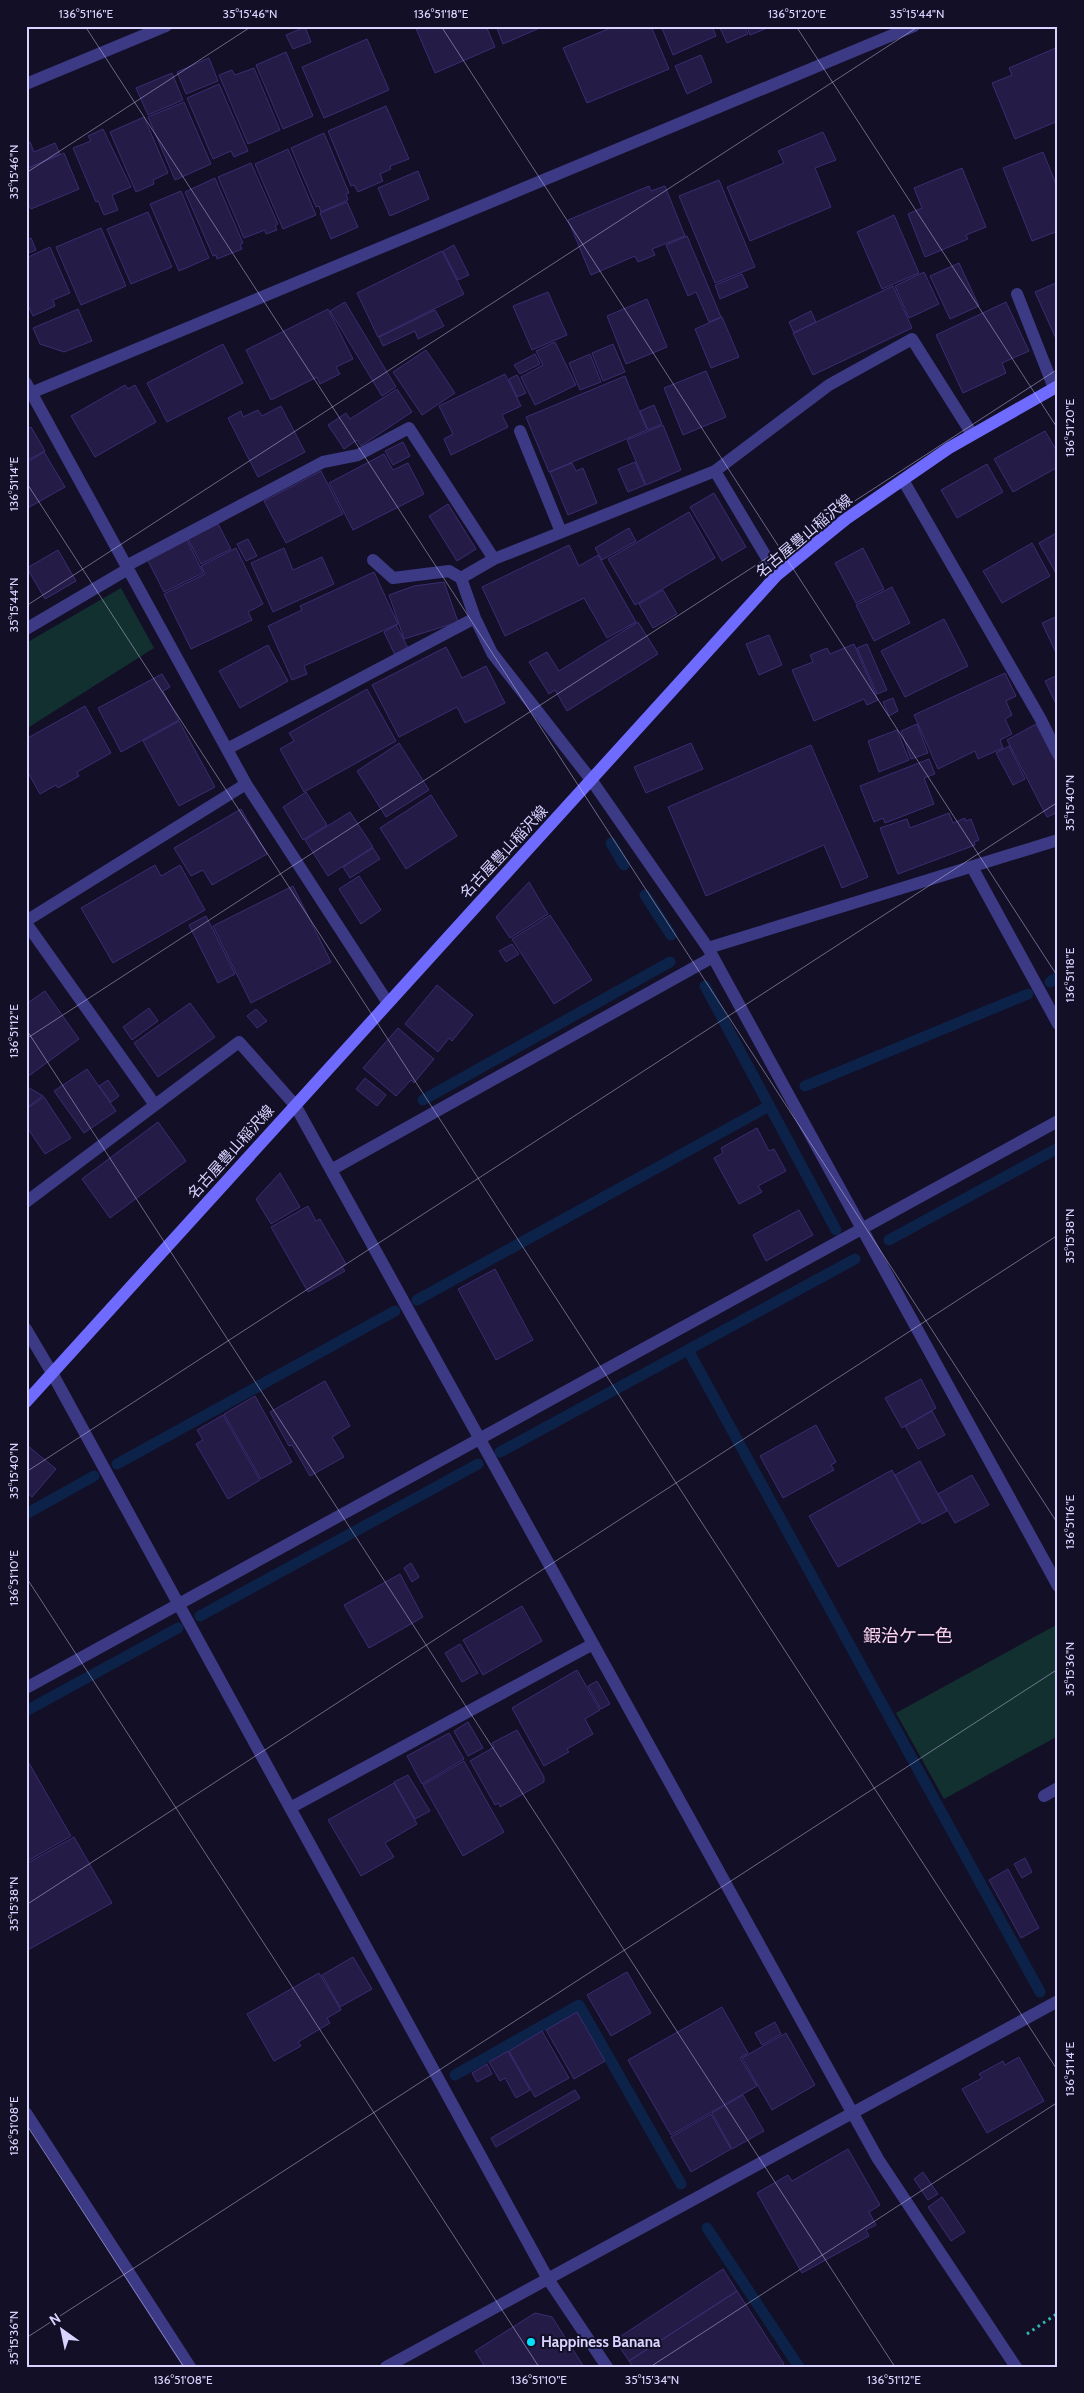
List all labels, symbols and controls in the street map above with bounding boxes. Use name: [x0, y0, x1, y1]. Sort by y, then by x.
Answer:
text: 136°51'16"E: [59, 6, 113, 21]
text: 35°15'46"N: [223, 6, 277, 21]
text: 136°51'18"E: [414, 6, 469, 21]
text: 136°51'20"E: [768, 6, 826, 21]
text: 35°15'44"N: [890, 6, 944, 21]
text: 35°15'46"N: [6, 145, 21, 199]
text: 136°51'20"E: [1062, 399, 1077, 457]
text: 136°51'14"E: [6, 457, 21, 511]
street label: 名古屋豊山稲沢線: [752, 491, 856, 581]
text: 35°15'44"N: [6, 578, 21, 632]
text: 35°15'40"N: [1062, 775, 1077, 831]
street label: 名古屋豊山稲沢線: [456, 802, 552, 902]
text: 136°51'18"E: [1062, 947, 1077, 1002]
text: 136°51'12"E: [6, 1004, 21, 1058]
street label: 名古屋豊山稲沢線: [184, 1101, 278, 1203]
text: 35°15'38"N: [1062, 1208, 1077, 1264]
text: 35°15'40"N: [6, 1443, 21, 1499]
text: 136°51'16"E: [1062, 1495, 1077, 1549]
text: 136°51'10"E: [6, 1550, 21, 1606]
district label: 鍜治ケ一色: [863, 1625, 953, 1647]
text: 35°15'36"N: [1062, 1642, 1077, 1696]
text: 35°15'38"N: [6, 1876, 21, 1932]
text: 136°51'14"E: [1062, 2042, 1077, 2096]
text: 136°51'08"E: [6, 2096, 21, 2156]
north arrow: [38, 2306, 88, 2356]
text: N: [46, 2309, 64, 2329]
text: 35°15'36"N: [6, 2311, 21, 2365]
place label: Happiness Banana: [541, 2333, 661, 2351]
marker: Happiness Banana: [525, 2336, 537, 2348]
text: 136°51'08"E: [153, 2372, 213, 2387]
text: 136°51'10"E: [511, 2372, 567, 2387]
text: 35°15'34"N: [625, 2372, 679, 2387]
text: 136°51'12"E: [867, 2372, 921, 2387]

